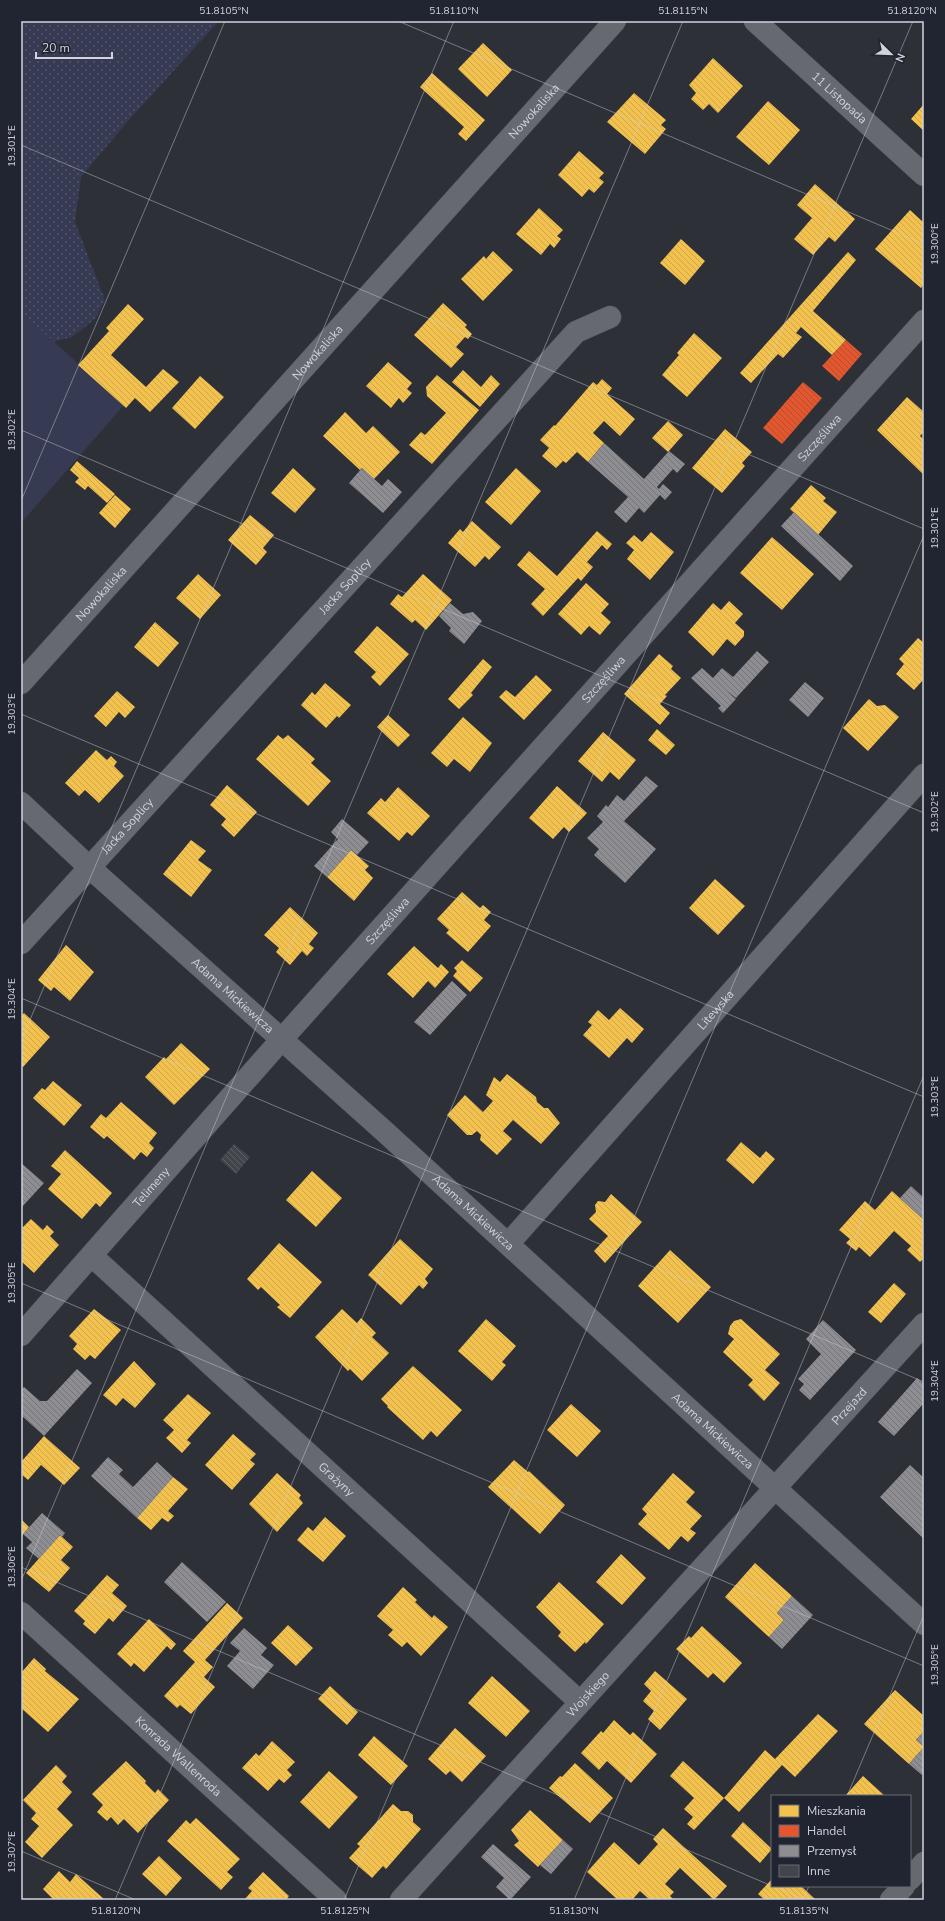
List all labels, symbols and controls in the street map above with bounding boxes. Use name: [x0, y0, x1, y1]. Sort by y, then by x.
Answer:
text: 51.8105°N: [199, 4, 249, 18]
text: 51.8110°N: [429, 4, 479, 18]
text: 51.8115°N: [658, 4, 708, 18]
text: 51.8120°N: [887, 4, 937, 18]
scale bar: [36, 34, 112, 60]
north arrow: [871, 34, 911, 74]
text: 20 m: [42, 40, 70, 56]
text: N: [891, 51, 908, 64]
street label: 11 Listopada: [808, 68, 871, 127]
street label: Nowokaliska: [505, 80, 563, 142]
text: 19.301°E: [5, 125, 19, 167]
text: 19.300°E: [928, 223, 942, 265]
street label: Nowokaliska: [289, 322, 347, 384]
text: 19.302°E: [5, 409, 19, 451]
street label: Szczęśliwa: [794, 411, 845, 465]
text: 19.301°E: [928, 507, 942, 549]
street label: Jacka Soplicy: [315, 554, 375, 618]
street label: Nowokaliska: [72, 563, 130, 625]
street label: Szczęśliwa: [578, 652, 629, 707]
text: 19.303°E: [5, 693, 19, 735]
text: 19.302°E: [928, 791, 942, 833]
street label: Jacka Soplicy: [97, 794, 157, 858]
street label: Szczęśliwa: [362, 894, 413, 948]
street label: Adama Mickiewicza: [188, 954, 277, 1037]
text: 19.304°E: [5, 978, 19, 1020]
street label: Litewska: [694, 987, 738, 1033]
text: 19.303°E: [928, 1076, 942, 1118]
street label: Telimeny: [129, 1163, 174, 1211]
street label: Adama Mickiewicza: [429, 1171, 518, 1254]
text: 19.305°E: [5, 1262, 19, 1304]
text: 19.304°E: [928, 1360, 942, 1402]
street label: Przejazd: [828, 1384, 871, 1428]
street label: Adama Mickiewicza: [668, 1389, 757, 1472]
street label: Grażyny: [315, 1459, 359, 1501]
text: 19.306°E: [5, 1546, 19, 1588]
text: 19.305°E: [928, 1644, 942, 1686]
street label: Wojskiego: [563, 1668, 613, 1721]
street label: Konrada Wallenroda: [132, 1713, 225, 1800]
legend: [771, 1795, 911, 1887]
text: Mieszkania: [807, 1803, 866, 1819]
text: Handel: [807, 1823, 847, 1839]
text: 19.307°E: [5, 1831, 19, 1873]
text: Przemysł: [807, 1843, 857, 1859]
text: Inne: [807, 1863, 830, 1879]
text: 51.8120°N: [91, 1904, 141, 1918]
text: 51.8125°N: [320, 1904, 370, 1918]
text: 51.8130°N: [549, 1904, 599, 1918]
text: 51.8135°N: [779, 1904, 829, 1918]

